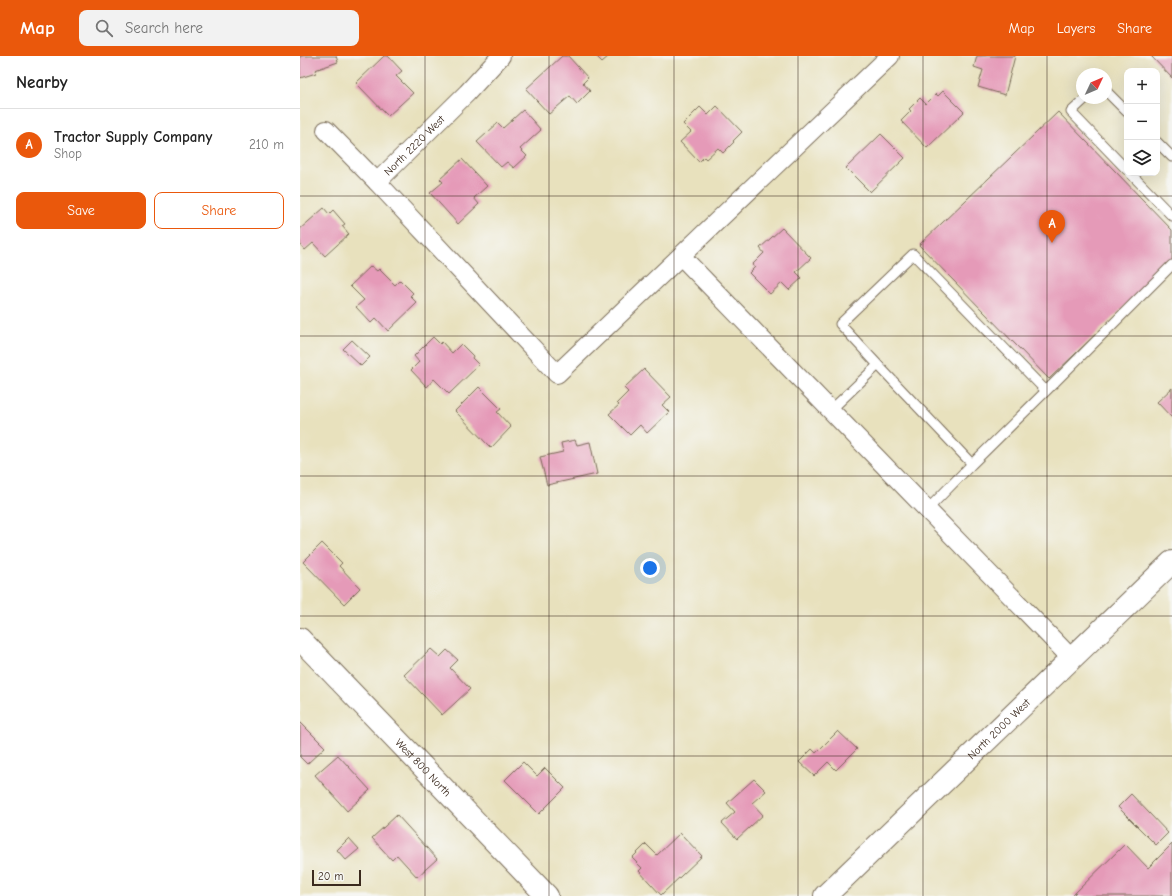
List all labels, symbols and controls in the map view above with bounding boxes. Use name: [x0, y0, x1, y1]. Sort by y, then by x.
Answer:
search box: [79, 10, 359, 46]
text: Map: [20, 17, 55, 39]
icon: search: [93, 17, 115, 39]
text: Search here: [125, 19, 203, 37]
text: Map: [1008, 20, 1035, 37]
text: Layers: [1057, 20, 1095, 37]
text: Share: [1117, 20, 1152, 37]
north arrow: [1076, 68, 1112, 104]
map controls: [1124, 68, 1160, 176]
button: +: [1124, 68, 1160, 104]
text: Nearby: [16, 73, 67, 92]
button: −: [1124, 104, 1160, 140]
street label: North 2220 West: [381, 112, 448, 178]
text: Tractor Supply Company: [54, 128, 212, 146]
text: A: [25, 137, 33, 152]
text: 210 m: [249, 137, 284, 152]
button: layers: [1124, 140, 1160, 176]
text: Shop: [54, 146, 82, 161]
button: Save: [16, 192, 146, 229]
button: Share: [154, 192, 284, 229]
pin: A: [1039, 210, 1065, 243]
your location: [640, 558, 660, 578]
street label: North 2000 West: [965, 696, 1034, 762]
street label: West 800 North: [392, 736, 454, 799]
scale bar: [312, 868, 361, 887]
text: 20 m: [318, 870, 343, 883]

